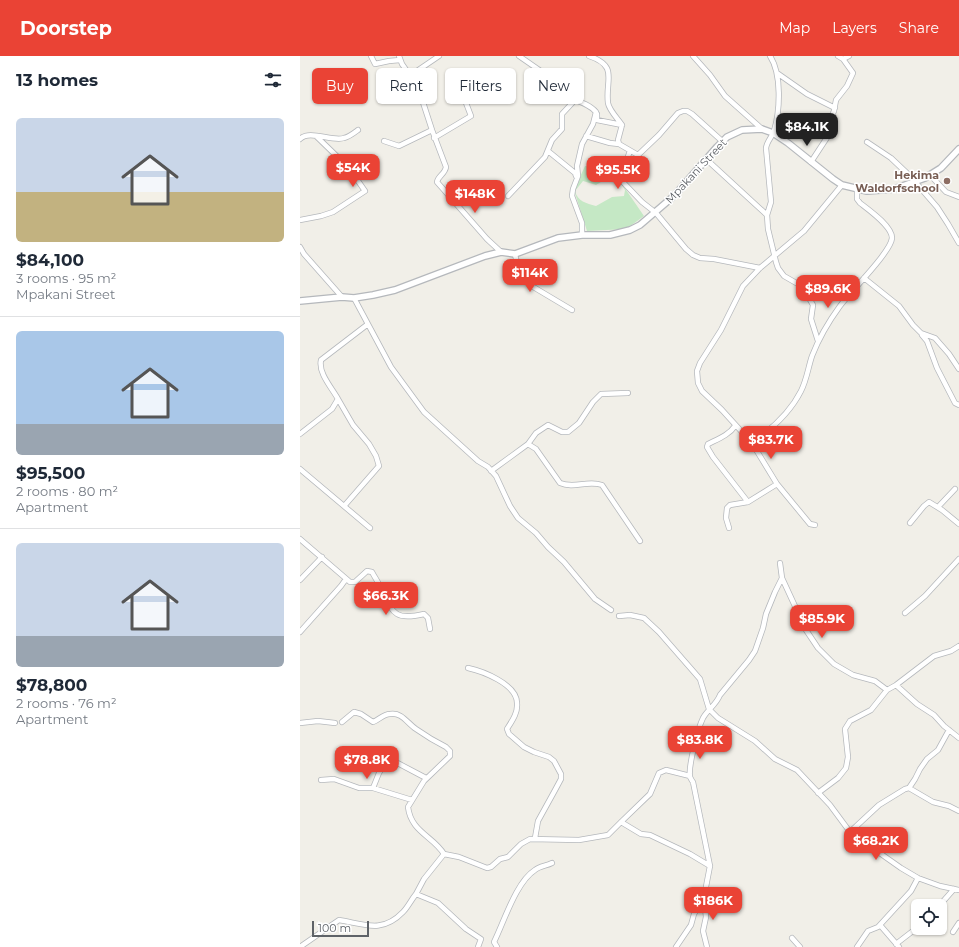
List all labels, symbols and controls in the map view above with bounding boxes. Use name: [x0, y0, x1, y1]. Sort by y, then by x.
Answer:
text: Doorstep: [20, 17, 112, 40]
text: Map: [779, 19, 810, 37]
text: Layers: [832, 19, 877, 37]
text: Share: [899, 19, 939, 37]
chip: Buy: [312, 68, 368, 104]
chip: Rent: [376, 68, 437, 104]
chip: Filters: [445, 68, 516, 104]
chip: New: [524, 68, 584, 104]
icon: filters: [262, 69, 284, 91]
text: 13 homes: [16, 70, 98, 90]
pin: $84.1K: [774, 113, 840, 147]
text: $84.1K: [785, 118, 829, 134]
street label: Mpakani Street: [662, 135, 730, 206]
icon: home: [114, 144, 186, 216]
pin: $54K: [329, 154, 377, 188]
pin: $95.5K: [585, 156, 651, 190]
text: $54K: [336, 159, 370, 175]
text: $95.5K: [596, 161, 640, 177]
place label: Hekima Waldorfschool: [855, 168, 939, 195]
marker: Hekima Waldorfschool: [942, 176, 952, 186]
pin: $148K: [447, 180, 503, 214]
text: $148K: [455, 185, 495, 201]
text: $84,100: [16, 250, 84, 270]
pin: $114K: [502, 259, 558, 293]
text: $114K: [512, 264, 548, 280]
text: 3 rooms · 95 m²: [16, 270, 116, 286]
pin: $89.6K: [795, 275, 861, 309]
text: $89.6K: [805, 280, 851, 296]
text: Mpakani Street: [16, 286, 115, 302]
icon: home: [114, 357, 186, 429]
pin: $83.7K: [738, 426, 804, 460]
text: $83.7K: [748, 431, 794, 447]
text: $95,500: [16, 463, 85, 483]
text: 2 rooms · 80 m²: [16, 483, 118, 499]
text: Apartment: [16, 499, 88, 515]
icon: home: [114, 569, 186, 641]
pin: $66.3K: [353, 582, 419, 616]
text: $66.3K: [363, 587, 409, 603]
pin: $85.9K: [789, 605, 855, 639]
text: $85.9K: [799, 610, 845, 626]
text: $78,800: [16, 675, 87, 695]
text: 2 rooms · 76 m²: [16, 695, 116, 711]
text: Apartment: [16, 711, 88, 727]
pin: $83.8K: [667, 726, 733, 760]
text: $83.8K: [677, 731, 723, 747]
pin: $78.8K: [334, 746, 400, 780]
text: $78.8K: [344, 751, 390, 767]
pin: $68.2K: [843, 827, 909, 861]
text: $68.2K: [853, 832, 899, 848]
pin: $186K: [685, 887, 741, 921]
text: $186K: [693, 892, 733, 908]
map controls: [911, 899, 947, 935]
button: locate: [911, 899, 947, 935]
scale bar: [312, 919, 369, 938]
text: 100 m: [318, 921, 351, 935]

